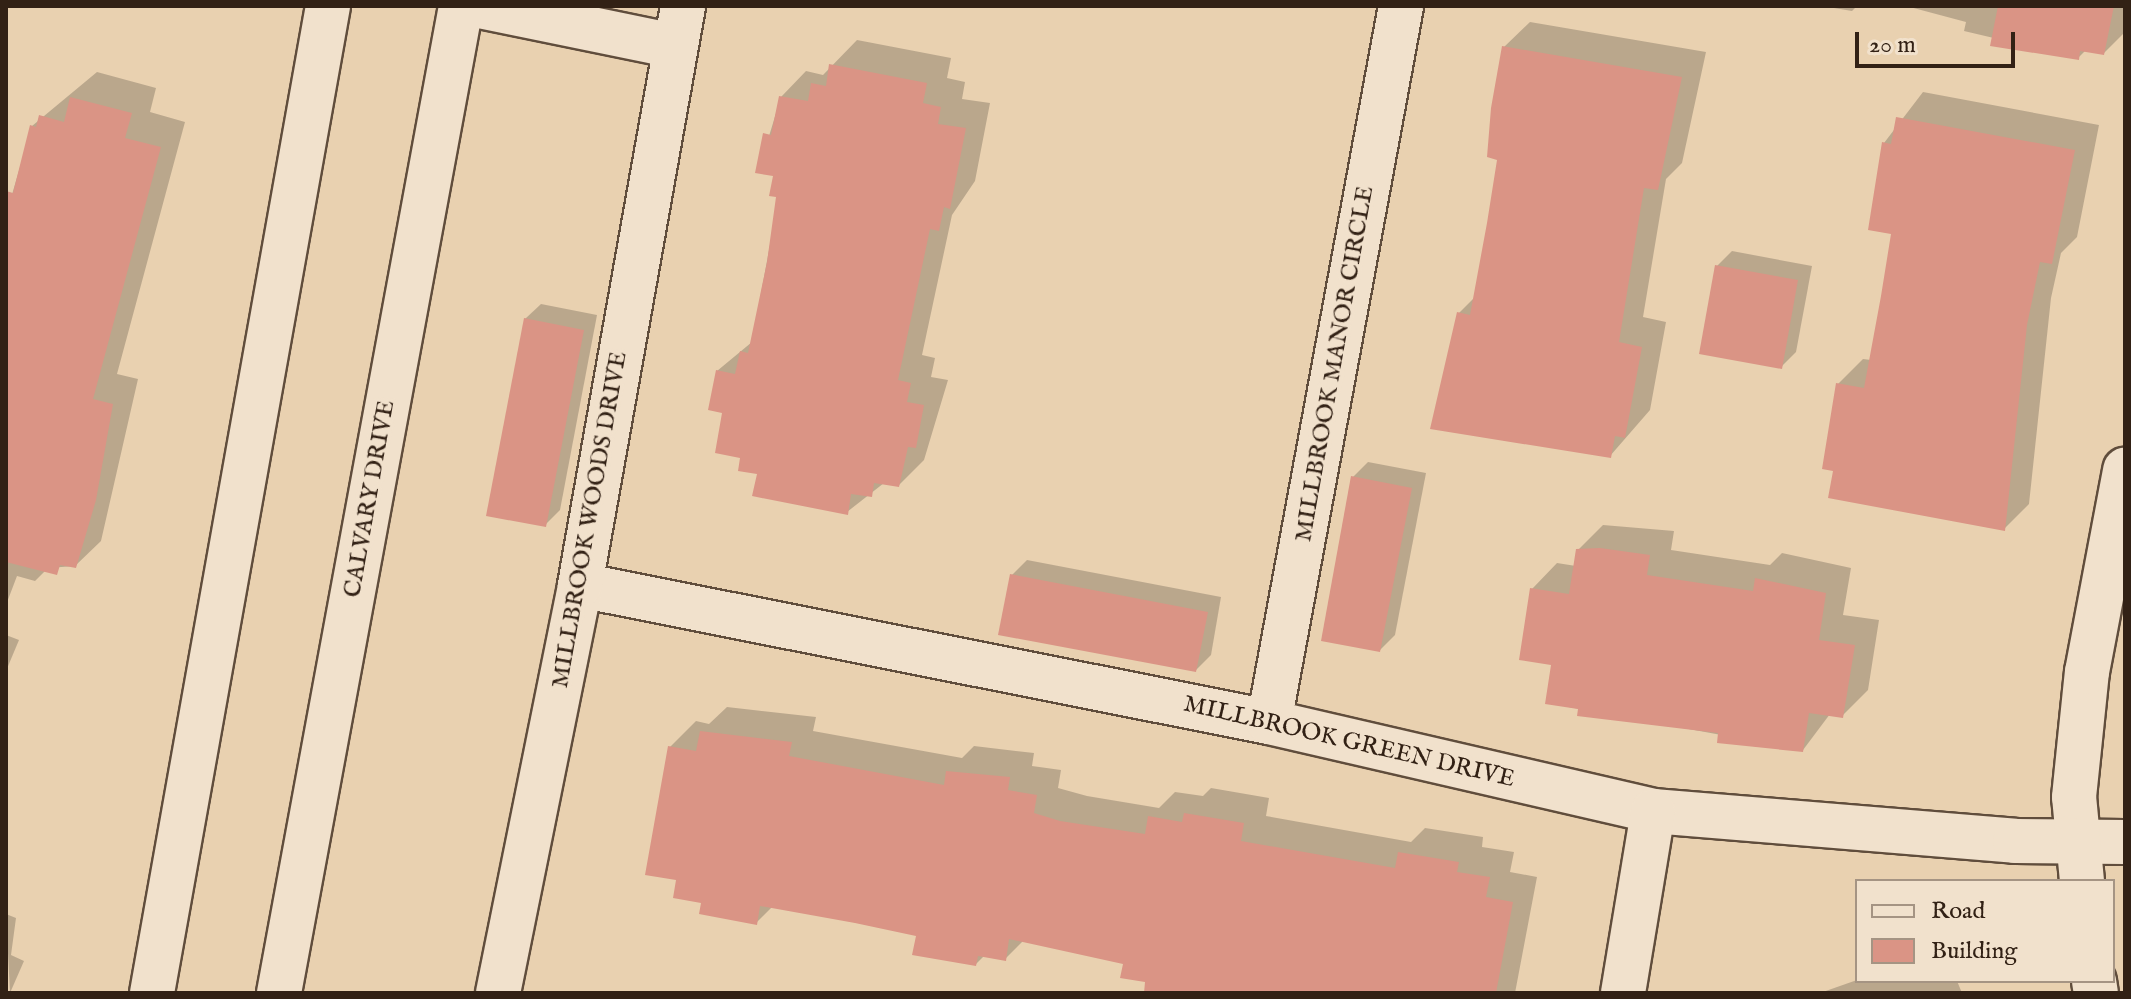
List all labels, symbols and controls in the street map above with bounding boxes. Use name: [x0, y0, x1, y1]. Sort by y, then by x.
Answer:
scale bar: [1859, 16, 2019, 66]
text: 20 m: [1869, 30, 1916, 61]
street label: MILLBROOK MANOR CIRCLE: [1289, 184, 1381, 544]
street label: MILLBROOK WOODS DRIVE: [546, 349, 634, 691]
street label: CALVARY DRIVE: [338, 398, 402, 600]
street label: MILLBROOK GREEN DRIVE: [1181, 690, 1517, 794]
legend: [1855, 879, 2115, 983]
text: Road: [1931, 896, 1985, 927]
text: Building: [1931, 936, 2017, 967]

